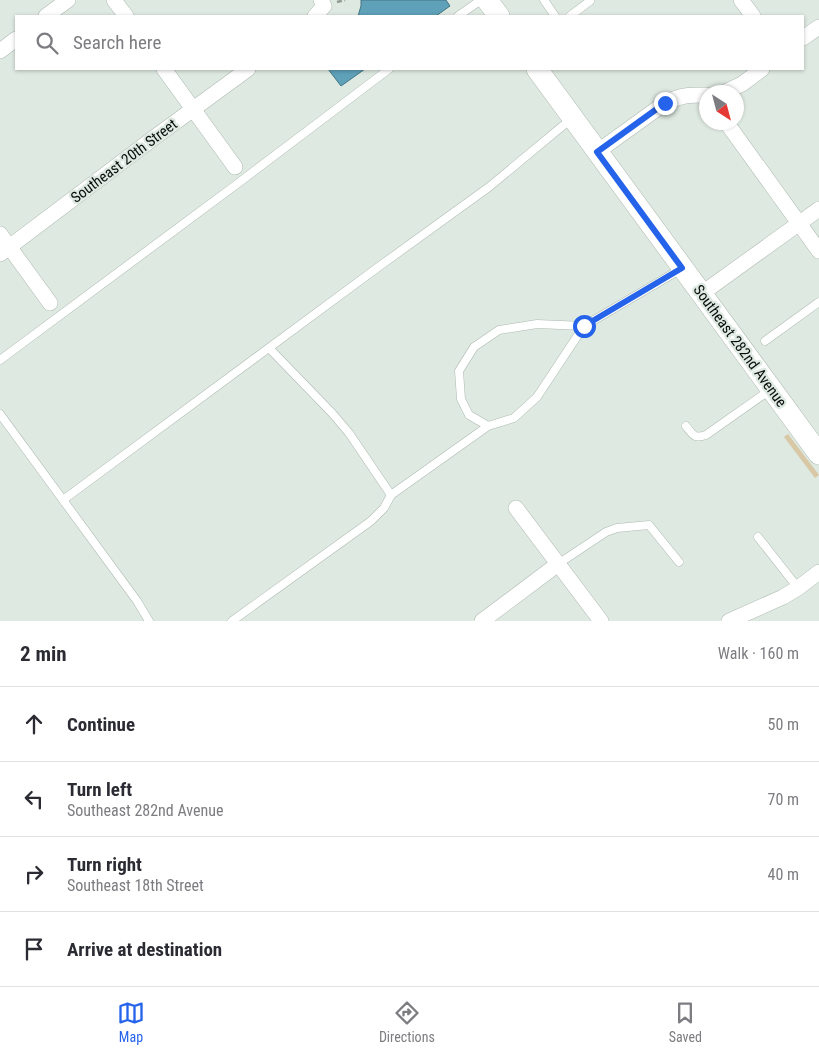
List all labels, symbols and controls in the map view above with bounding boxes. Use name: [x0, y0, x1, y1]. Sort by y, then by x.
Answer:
search box: [15, 15, 804, 70]
icon: search: [33, 29, 61, 57]
text: Search here: [73, 31, 161, 54]
north arrow: [699, 85, 744, 130]
route end: [654, 92, 677, 115]
street label: Southeast 20th Street: [67, 115, 181, 207]
street label: Southeast 282nd Avenue: [690, 281, 790, 411]
route start: [573, 315, 596, 338]
text: 2 min: [20, 642, 67, 666]
text: Walk · 160 m: [718, 644, 799, 663]
icon: ahead: [20, 710, 48, 738]
text: Continue: [67, 713, 135, 736]
text: 50 m: [767, 715, 799, 734]
text: Turn left: [67, 778, 132, 801]
icon: left: [20, 785, 48, 813]
text: 70 m: [767, 790, 799, 809]
text: Southeast 282nd Avenue: [67, 801, 224, 820]
text: Turn right: [67, 853, 142, 876]
icon: right: [20, 860, 48, 888]
text: 40 m: [767, 865, 799, 884]
text: Southeast 18th Street: [67, 876, 204, 895]
icon: arrive: [20, 935, 48, 963]
text: Arrive at destination: [67, 938, 222, 961]
tab: Map: [117, 999, 145, 1045]
tab: Directions: [379, 999, 435, 1045]
tab: Saved: [669, 999, 702, 1045]

